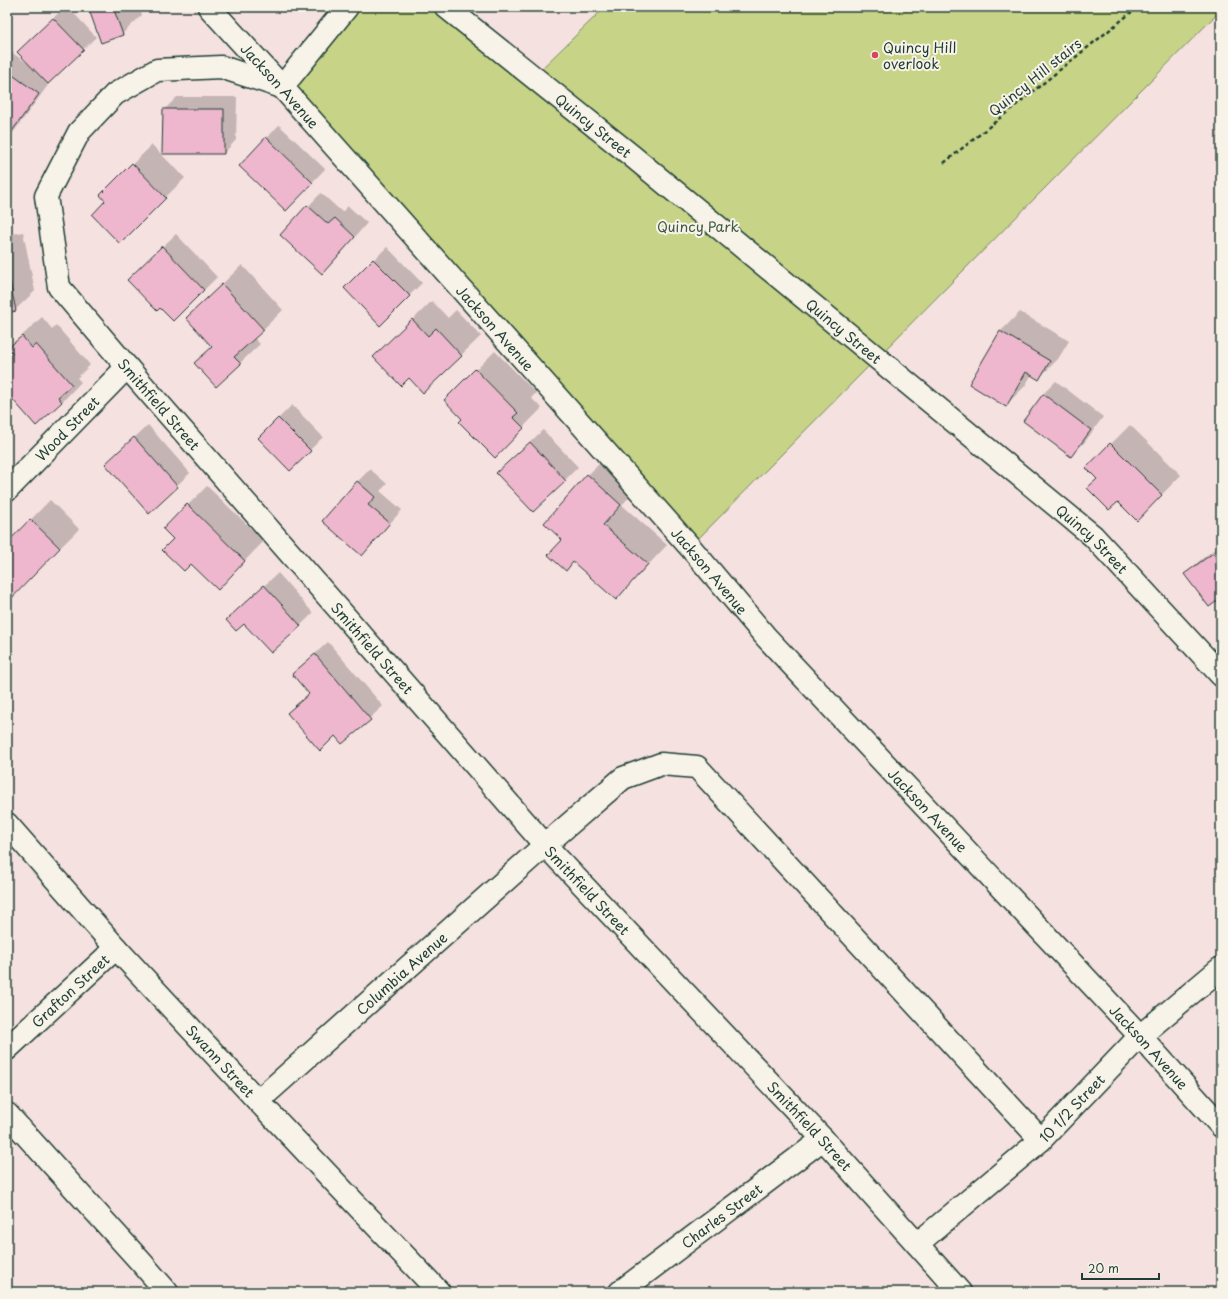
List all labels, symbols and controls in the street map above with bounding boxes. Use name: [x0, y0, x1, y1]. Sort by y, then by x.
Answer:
street label: Quincy Hill stairs: [984, 33, 1086, 121]
place label: Quincy Hill overlook: [883, 37, 956, 74]
street label: Jackson Avenue: [236, 38, 324, 133]
marker: Quincy Hill overlook: [870, 50, 880, 60]
street label: Quincy Street: [551, 88, 636, 162]
park label: Quincy Park: [657, 216, 740, 237]
street label: Jackson Avenue: [452, 280, 539, 375]
street label: Quincy Street: [802, 293, 887, 368]
street label: Smithfield Street: [113, 353, 205, 455]
street label: Wood Street: [30, 391, 104, 466]
street label: Quincy Street: [1052, 499, 1133, 578]
street label: Jackson Avenue: [667, 523, 753, 619]
street label: Smithfield Street: [327, 597, 419, 699]
street label: Jackson Avenue: [883, 763, 973, 857]
street label: Smithfield Street: [540, 841, 635, 940]
street label: Columbia Avenue: [351, 927, 452, 1019]
street label: Grafton Street: [26, 949, 114, 1032]
street label: Jackson Avenue: [1105, 1000, 1194, 1094]
street label: Swann Street: [182, 1020, 260, 1102]
street label: 10 1/2 Street: [1034, 1069, 1109, 1147]
street label: Smithfield Street: [763, 1076, 857, 1176]
street label: Charles Street: [677, 1178, 767, 1253]
scale bar: [1082, 1255, 1159, 1281]
text: 20 m: [1088, 1259, 1119, 1277]

